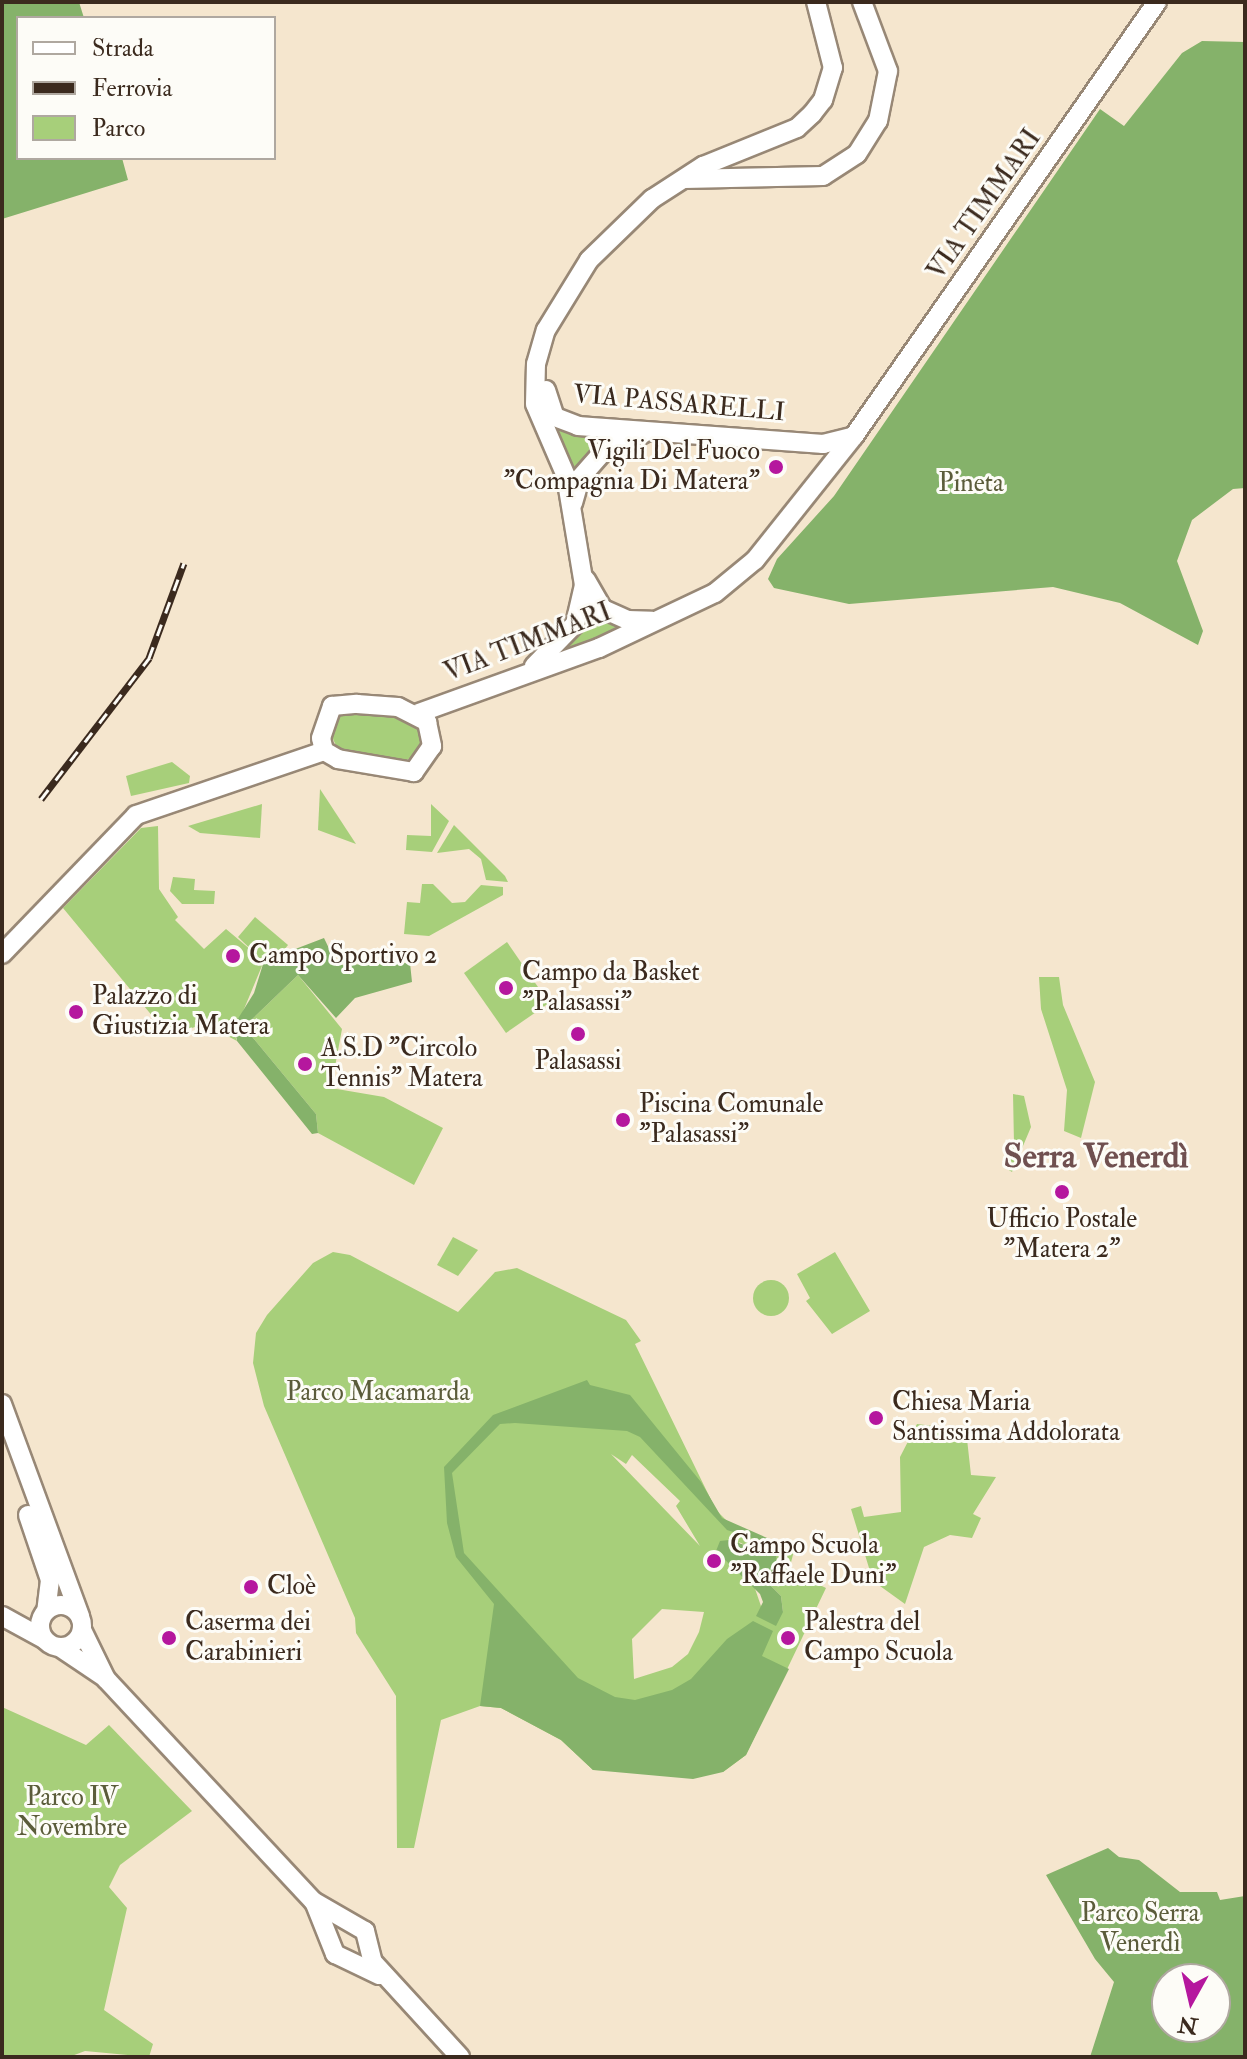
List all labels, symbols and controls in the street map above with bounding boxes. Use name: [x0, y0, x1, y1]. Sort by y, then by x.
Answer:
legend: [16, 16, 276, 160]
text: Strada: [92, 33, 154, 64]
text: Ferrovia: [92, 73, 172, 104]
text: Parco: [92, 113, 145, 144]
street label: VIA TIMMARI: [922, 124, 1048, 286]
street label: VIA PASSARELLI: [572, 379, 786, 429]
place label: Vigili Del Fuoco "Compagnia Di Matera": [503, 436, 760, 498]
marker: Vigili Del Fuoco "Compagnia Di Matera": [767, 458, 785, 476]
park label: Pineta: [938, 468, 1004, 500]
street label: VIA TIMMARI: [440, 597, 616, 689]
place label: Campo Sportivo 2: [249, 940, 437, 972]
marker: Campo Sportivo 2: [224, 947, 242, 965]
place label: Campo da Basket "Palasassi": [522, 957, 700, 1018]
marker: Campo da Basket "Palasassi": [497, 979, 515, 997]
place label: Palazzo di Giustizia Matera: [92, 981, 269, 1042]
marker: Palazzo di Giustizia Matera: [67, 1003, 85, 1021]
marker: Palasassi: [569, 1025, 587, 1043]
place label: A.S.D "Circolo Tennis" Matera: [321, 1033, 483, 1094]
place label: Palasassi: [535, 1046, 621, 1078]
marker: A.S.D "Circolo Tennis" Matera: [296, 1055, 314, 1073]
place label: Piscina Comunale "Palasassi": [639, 1089, 823, 1150]
marker: Piscina Comunale "Palasassi": [614, 1111, 632, 1129]
district label: Serra Venerdì: [1003, 1137, 1189, 1177]
marker: Ufficio Postale "Matera 2": [1053, 1183, 1071, 1201]
place label: Ufficio Postale "Matera 2": [987, 1204, 1137, 1266]
park label: Parco Macamarda: [286, 1377, 470, 1409]
place label: Chiesa Maria Santissima Addolorata: [892, 1387, 1120, 1448]
marker: Chiesa Maria Santissima Addolorata: [867, 1409, 885, 1427]
place label: Campo Scuola "Raffaele Duni": [730, 1530, 896, 1592]
marker: Campo Scuola "Raffaele Duni": [705, 1552, 723, 1570]
place label: Cloè: [267, 1571, 316, 1603]
marker: Cloè: [242, 1578, 260, 1596]
place label: Caserma dei Carabinieri: [185, 1607, 311, 1668]
place label: Palestra del Campo Scuola: [804, 1607, 953, 1668]
marker: Caserma dei Carabinieri: [160, 1629, 178, 1647]
marker: Palestra del Campo Scuola: [779, 1629, 797, 1647]
park label: Parco IV Novembre: [17, 1782, 127, 1844]
park label: Parco Serra Venerdì: [1081, 1898, 1199, 1960]
north arrow: [1151, 1963, 1231, 2043]
text: N: [1176, 2010, 1200, 2040]

